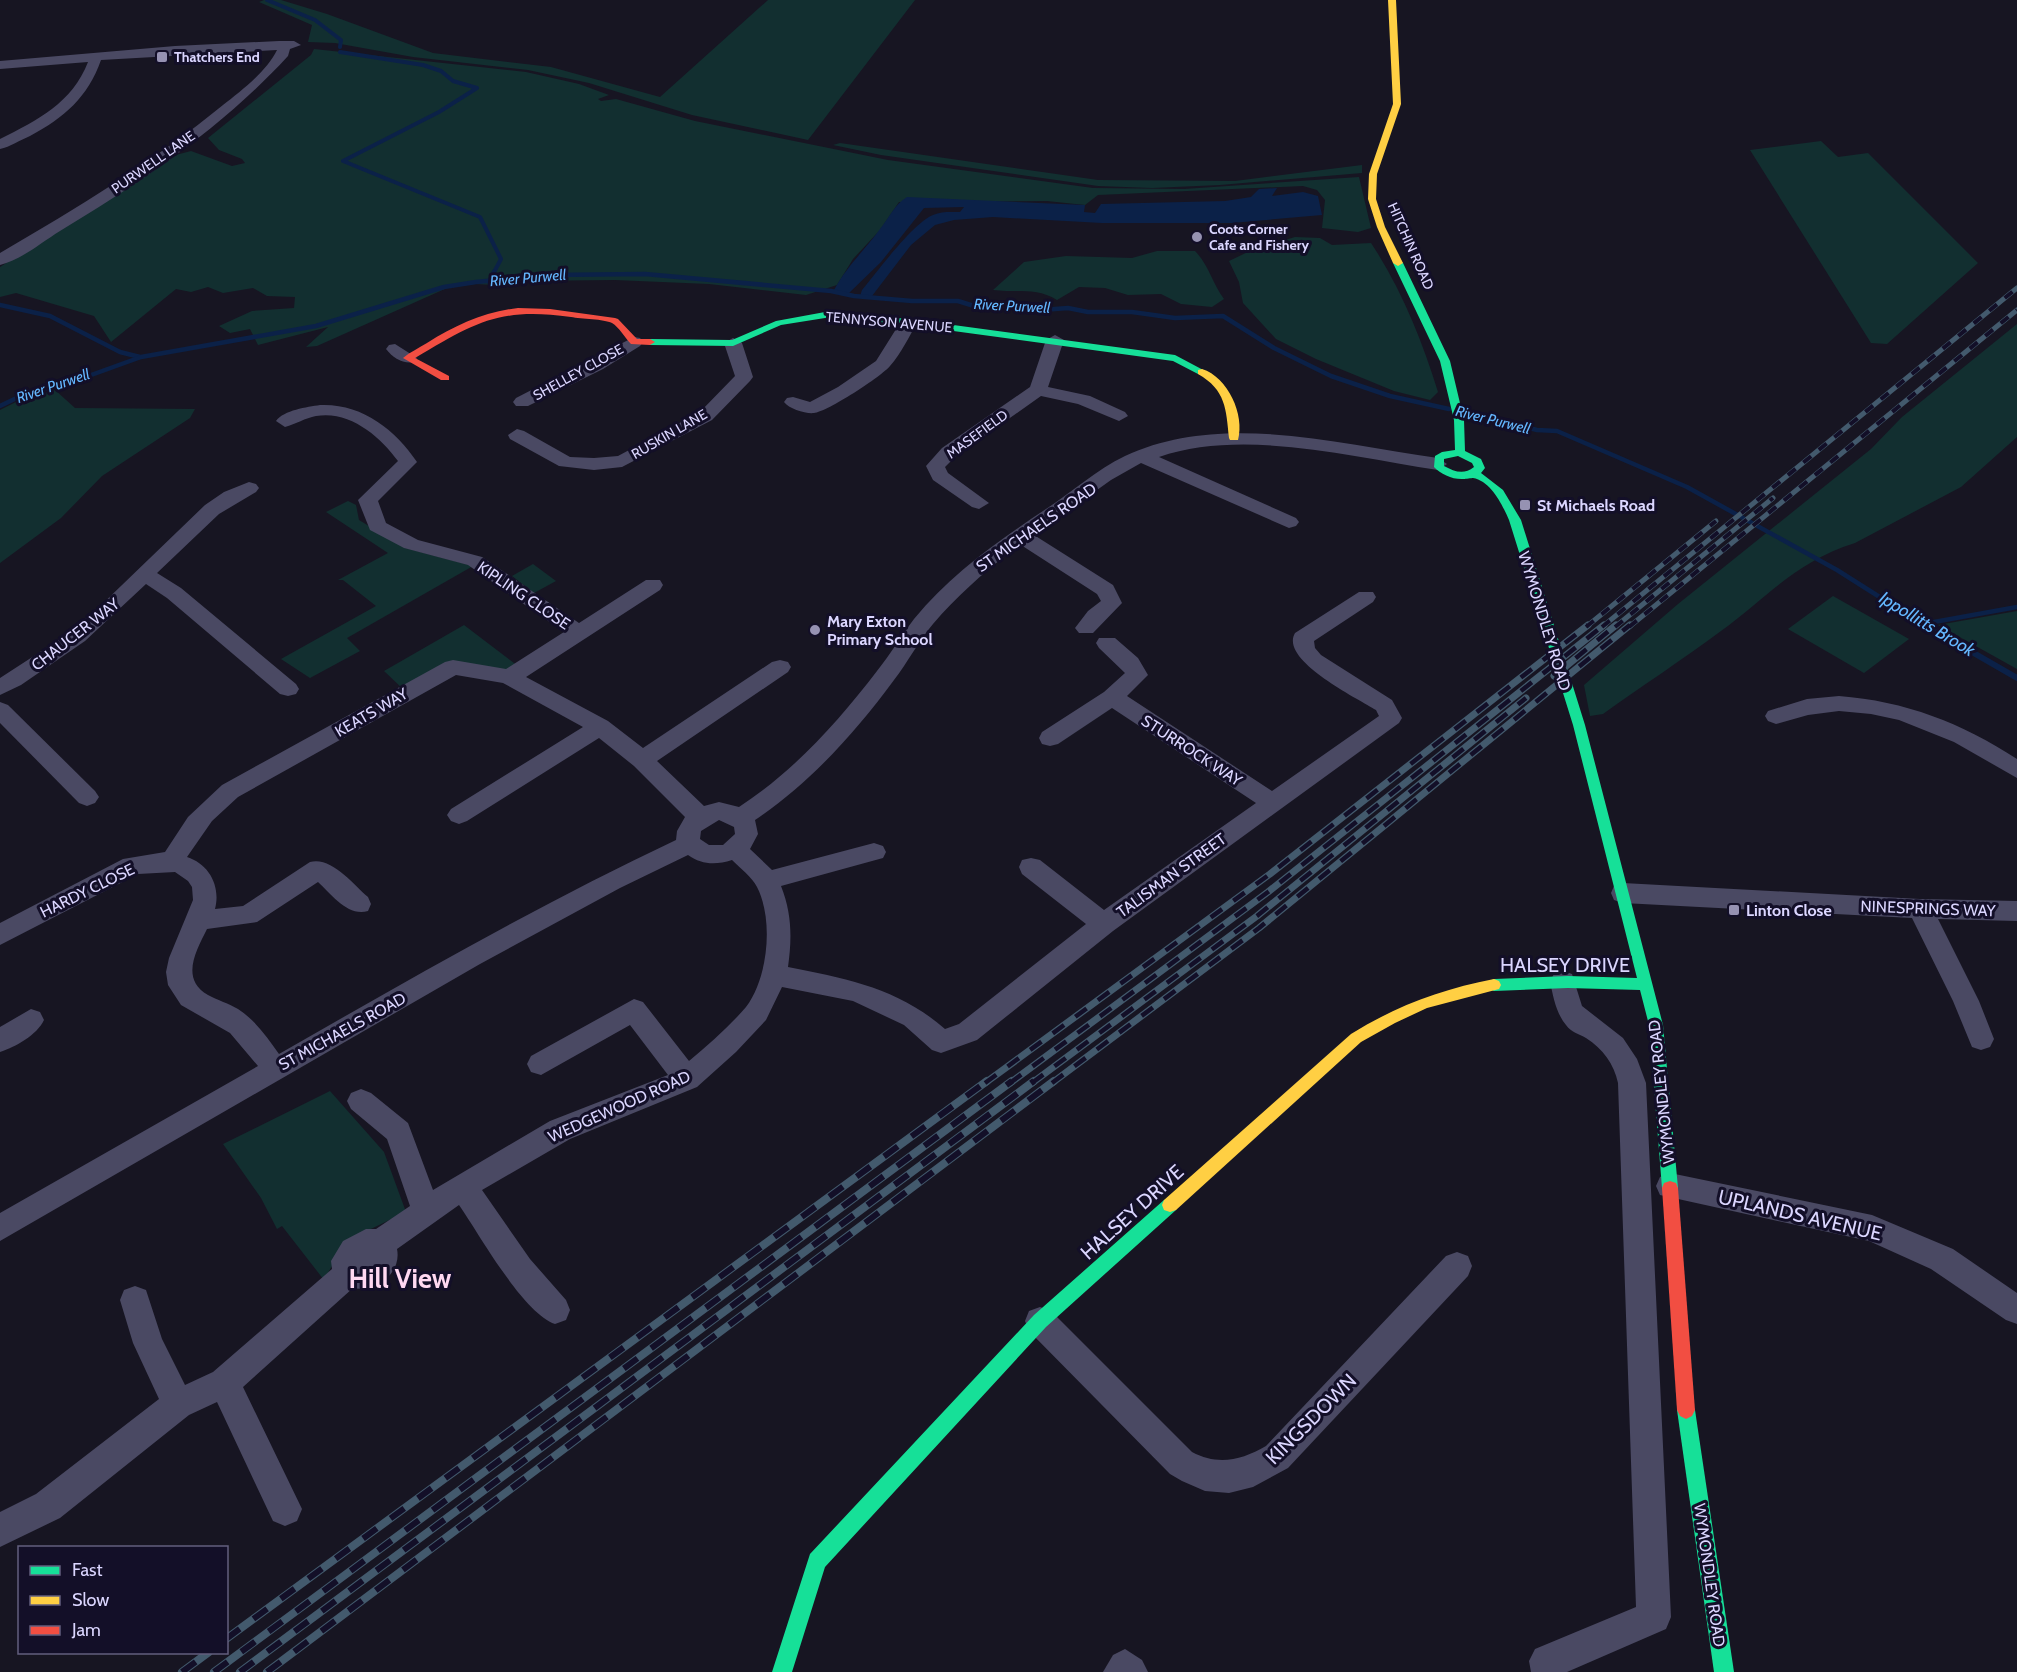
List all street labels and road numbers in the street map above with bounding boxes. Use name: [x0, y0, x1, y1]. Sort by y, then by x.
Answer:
street label: PURWELL LANE: [108, 126, 199, 197]
street label: HITCHIN ROAD: [1384, 200, 1438, 292]
street label: TENNYSON AVENUE: [825, 308, 953, 337]
street label: SHELLEY CLOSE: [530, 340, 627, 404]
street label: RUSKIN LANE: [628, 405, 710, 463]
street label: MASEFIELD: [943, 406, 1011, 462]
street label: ST MICHAELS ROAD: [972, 479, 1100, 576]
street label: WYMONDLEY ROAD: [1514, 549, 1575, 693]
street label: KIPLING CLOSE: [474, 557, 574, 634]
street label: CHAUCER WAY: [27, 593, 124, 675]
street label: KEATS WAY: [331, 684, 412, 741]
street label: STURROCK WAY: [1138, 711, 1246, 790]
street label: TALISMAN STREET: [1113, 829, 1230, 921]
street label: HARDY CLOSE: [37, 859, 138, 921]
street label: NINESPRINGS WAY: [1860, 897, 1997, 920]
street label: HALSEY DRIVE: [1500, 953, 1630, 977]
street label: ST MICHAELS ROAD: [275, 989, 409, 1074]
street label: WYMONDLEY ROAD: [1644, 1019, 1679, 1165]
street label: WEDGEWOOD ROAD: [545, 1067, 693, 1146]
street label: HALSEY DRIVE: [1076, 1160, 1188, 1264]
street label: UPLANDS AVENUE: [1716, 1184, 1884, 1246]
street label: KINGSDOWN: [1261, 1369, 1361, 1469]
street label: WYMONDLEY ROAD: [1690, 1502, 1729, 1648]

